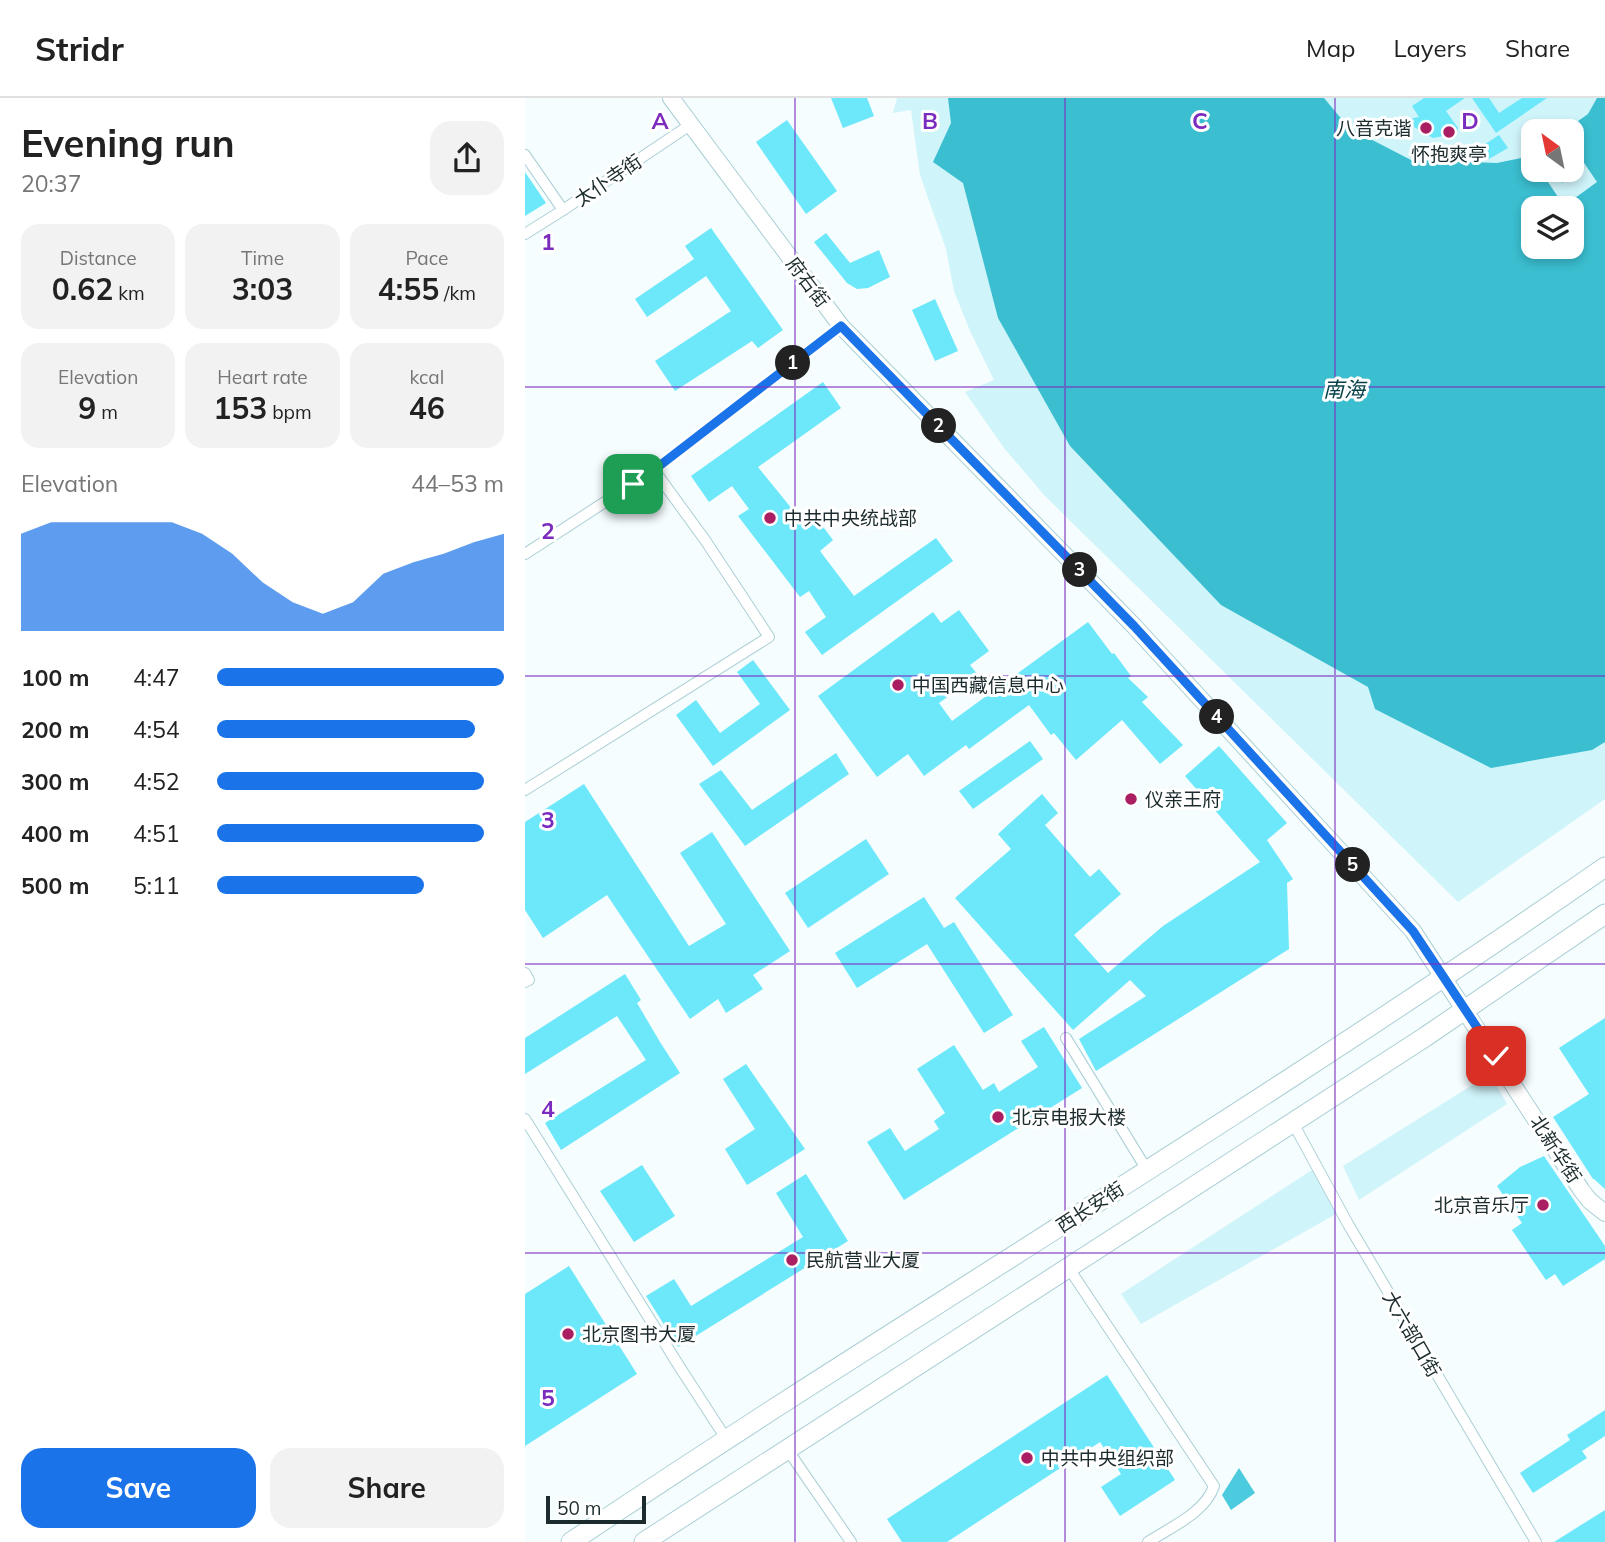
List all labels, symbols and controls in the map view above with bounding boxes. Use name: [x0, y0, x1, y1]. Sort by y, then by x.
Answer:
text: Stridr: [35, 28, 124, 69]
text: Map: [1306, 33, 1355, 63]
text: Layers: [1393, 33, 1467, 63]
text: Share: [1505, 33, 1570, 63]
text: A: [651, 106, 669, 135]
text: B: [922, 106, 938, 135]
text: C: [1192, 106, 1208, 135]
text: D: [1461, 106, 1479, 135]
place label: 八音克谐: [1336, 116, 1412, 140]
text: Evening run: [21, 119, 235, 167]
north arrow: [1521, 119, 1584, 182]
map controls: [1521, 119, 1584, 259]
marker: 八音克谐: [1418, 120, 1434, 136]
button: share: [430, 121, 504, 195]
marker: 怀抱爽亭: [1441, 124, 1457, 140]
place label: 怀抱爽亭: [1411, 142, 1487, 166]
street label: 太仆寺街: [570, 149, 646, 211]
text: 20:37: [21, 169, 81, 198]
button: layers: [1521, 196, 1584, 259]
text: 1: [541, 227, 555, 256]
text: Distance: [60, 246, 137, 270]
text: Time: [241, 246, 284, 270]
text: Pace: [405, 246, 448, 270]
street label: 府右街: [781, 252, 835, 312]
text: 0.62: [52, 270, 113, 308]
text: 3:03: [232, 270, 293, 308]
text: 4:55: [378, 270, 439, 308]
text: km: [113, 281, 145, 305]
text: /km: [439, 281, 476, 305]
pin: 1: [775, 345, 811, 380]
text: 1: [787, 350, 798, 374]
text: Elevation: [58, 365, 138, 389]
text: Heart rate: [217, 365, 308, 389]
text: kcal: [409, 365, 444, 389]
water label: 南海: [1323, 376, 1368, 402]
text: 9: [78, 389, 96, 427]
text: 153: [213, 389, 267, 427]
text: 46: [409, 389, 445, 427]
text: m: [96, 400, 118, 424]
text: bpm: [267, 400, 312, 424]
pin: 2: [921, 408, 957, 444]
text: 2: [933, 413, 944, 437]
pin: [603, 454, 663, 514]
icon: arrive: [614, 465, 652, 503]
text: Elevation: [21, 469, 118, 498]
text: 44–53 m: [411, 469, 504, 498]
place label: 中共中央统战部: [784, 506, 917, 530]
marker: 中共中央统战部: [762, 510, 778, 526]
text: 2: [541, 516, 555, 545]
pin: 3: [1063, 552, 1097, 588]
text: 3: [1074, 557, 1085, 581]
text: 100 m: [21, 663, 89, 692]
text: 4:47: [133, 663, 180, 692]
place label: 中国西藏信息中心: [912, 673, 1064, 697]
marker: 中国西藏信息中心: [890, 677, 906, 693]
pin: 4: [1199, 700, 1235, 734]
text: 4: [1211, 704, 1222, 728]
text: 200 m: [21, 715, 89, 744]
text: 4:54: [133, 715, 180, 744]
text: 300 m: [21, 767, 89, 796]
text: 4:52: [133, 767, 180, 796]
place label: 仪亲王府: [1145, 787, 1221, 811]
marker: 仪亲王府: [1123, 791, 1139, 807]
text: 3: [541, 805, 555, 834]
text: 400 m: [21, 819, 89, 848]
text: 4:51: [133, 819, 180, 848]
pin: 5: [1335, 848, 1371, 882]
text: 5: [1347, 852, 1358, 876]
text: 500 m: [21, 871, 89, 900]
text: 5:11: [133, 871, 180, 900]
pin: [1466, 1026, 1526, 1086]
icon: check: [1477, 1037, 1515, 1075]
text: 4: [541, 1094, 555, 1123]
place label: 北京电报大楼: [1012, 1105, 1126, 1129]
marker: 北京电报大楼: [990, 1109, 1006, 1125]
street label: 北新华街: [1525, 1111, 1587, 1187]
street label: 西长安街: [1052, 1176, 1128, 1238]
place label: 北京音乐厅: [1434, 1193, 1529, 1217]
marker: 北京音乐厅: [1535, 1197, 1551, 1213]
place label: 民航营业大厦: [806, 1248, 920, 1272]
marker: 民航营业大厦: [784, 1252, 800, 1268]
street label: 大六部口街: [1378, 1287, 1446, 1381]
place label: 北京图书大厦: [582, 1322, 696, 1346]
marker: 北京图书大厦: [560, 1326, 576, 1342]
text: 5: [541, 1383, 555, 1412]
place label: 中共中央组织部: [1041, 1446, 1174, 1470]
button: Save: [21, 1448, 256, 1528]
button: Share: [270, 1448, 504, 1528]
marker: 中共中央组织部: [1019, 1450, 1035, 1466]
scale bar: [546, 1493, 646, 1525]
text: 50 m: [557, 1496, 601, 1520]

